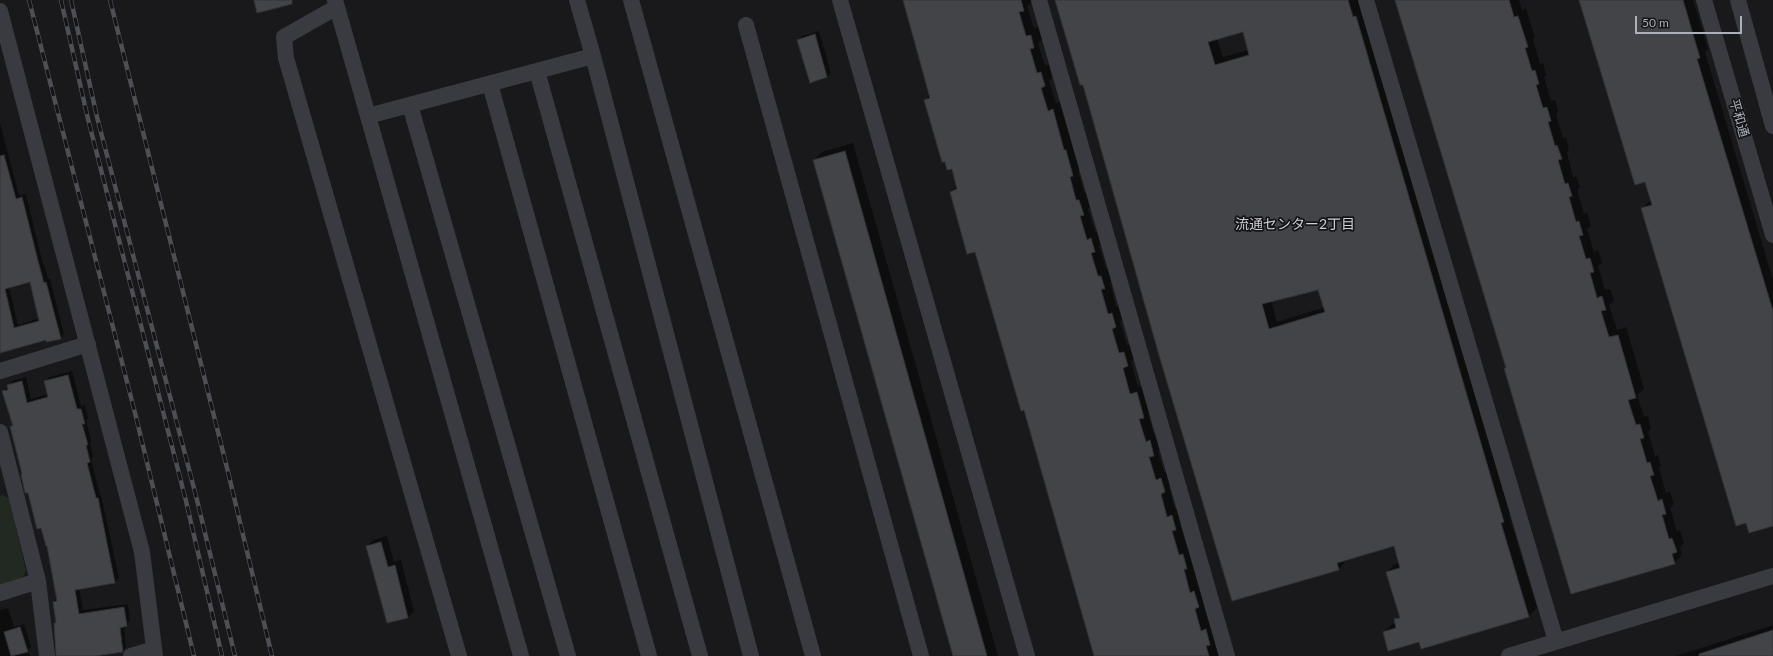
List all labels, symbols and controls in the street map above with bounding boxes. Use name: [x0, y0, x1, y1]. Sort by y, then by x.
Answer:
scale bar: [1637, 8, 1744, 34]
text: 50 m: [1642, 15, 1669, 30]
street label: 平和通: [1726, 97, 1752, 139]
district label: 流通センター2丁目: [1235, 216, 1355, 232]

